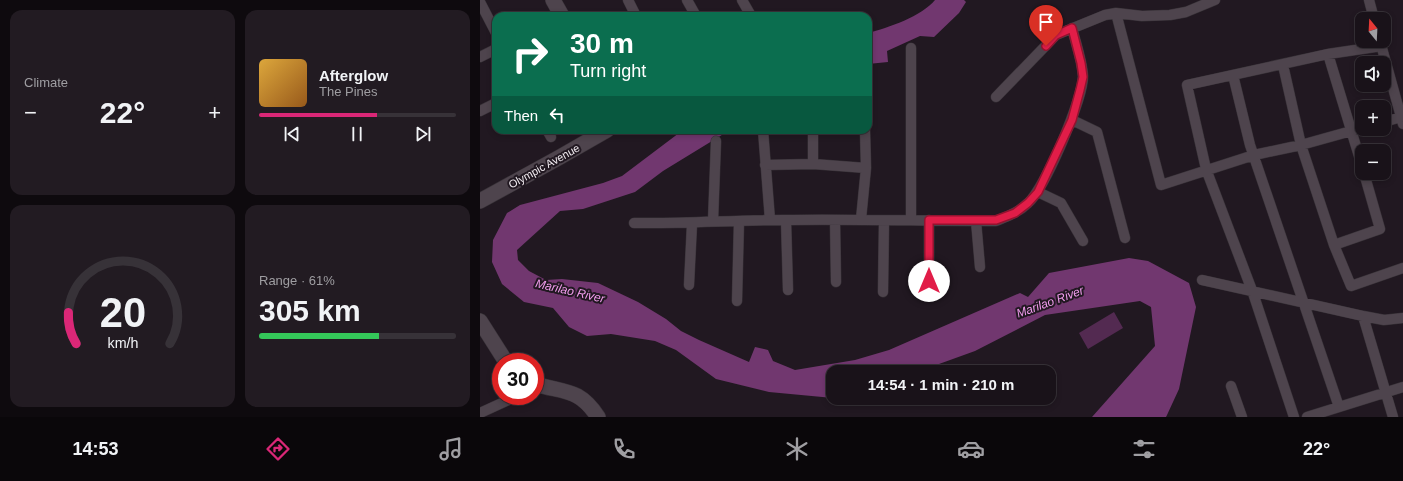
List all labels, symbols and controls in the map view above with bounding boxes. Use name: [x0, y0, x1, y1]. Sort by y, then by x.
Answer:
pin: [1029, 5, 1063, 46]
icon: arrive: [1035, 11, 1057, 33]
north arrow: [1355, 12, 1391, 48]
map controls: [1355, 12, 1391, 180]
icon: right: [504, 28, 556, 80]
text: 30 m: [570, 28, 634, 59]
button: sound: [1355, 56, 1391, 92]
text: Turn right: [570, 61, 646, 81]
text: Afterglow: [319, 67, 388, 84]
text: Climate: [24, 75, 68, 90]
text: The Pines: [319, 84, 378, 99]
text: 22°: [100, 96, 145, 129]
text: −: [24, 100, 37, 125]
text: +: [208, 100, 221, 125]
button: +: [1355, 100, 1391, 136]
icon: left: [546, 104, 568, 126]
text: Then: [504, 107, 538, 124]
icon: previous: [281, 123, 303, 145]
icon: pause: [346, 123, 368, 145]
icon: next: [412, 123, 434, 145]
street label: Olympic Avenue: [506, 142, 582, 190]
button: −: [1355, 144, 1391, 180]
position arrow: [908, 260, 950, 302]
text: Range · 61%: [259, 273, 335, 288]
water label: Marilao River: [534, 276, 607, 306]
water label: Marilao River: [1014, 283, 1087, 321]
text: 20: [99, 289, 146, 336]
text: 305 km: [259, 294, 361, 327]
text: km/h: [107, 334, 138, 350]
speed limit sign: 30: [492, 353, 544, 405]
text: 14:54 · 1 min · 210 m: [868, 376, 1014, 393]
icon: directions: [264, 435, 292, 463]
icon: music: [437, 435, 465, 463]
icon: phone: [610, 435, 638, 463]
icon: climate: [783, 435, 811, 463]
icon: car: [957, 435, 985, 463]
icon: filters: [1130, 435, 1158, 463]
text: 14:53: [73, 439, 119, 459]
text: 22°: [1303, 439, 1330, 459]

